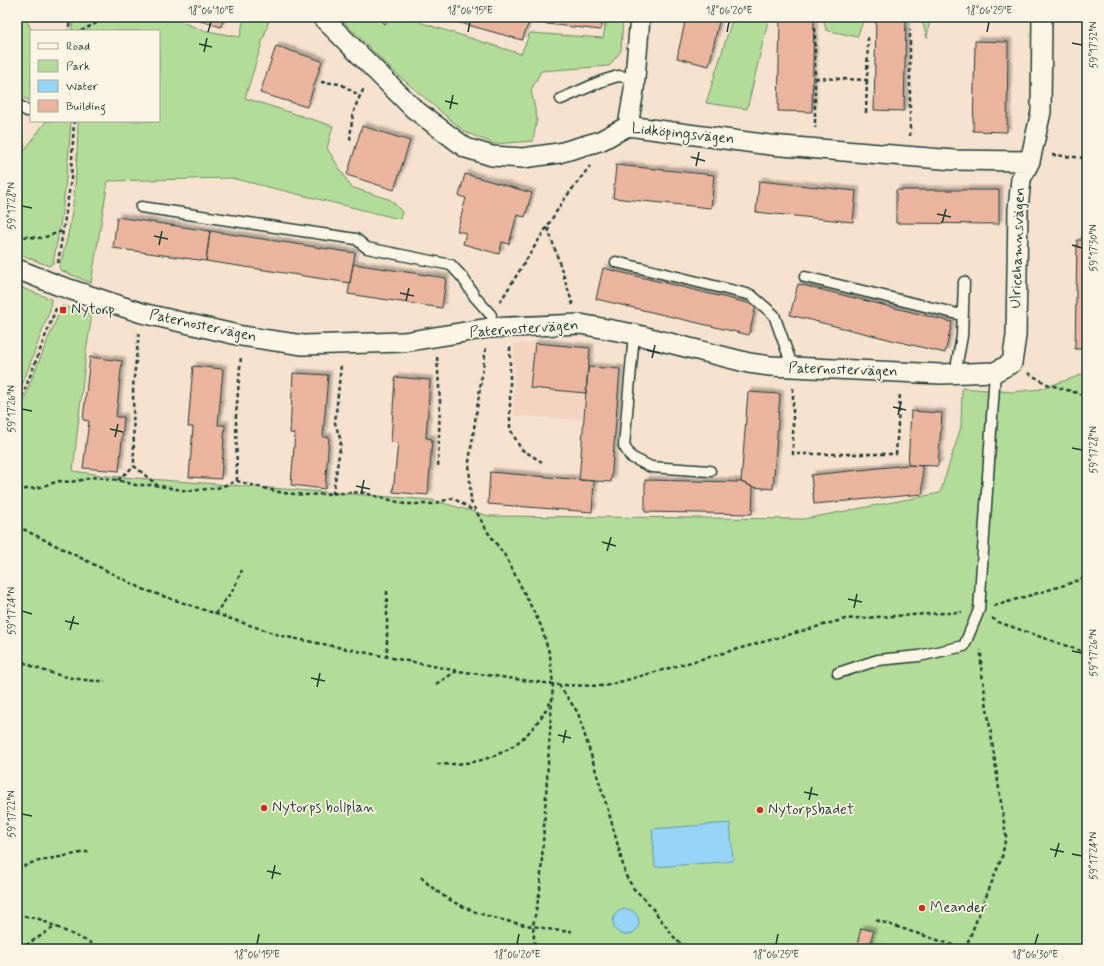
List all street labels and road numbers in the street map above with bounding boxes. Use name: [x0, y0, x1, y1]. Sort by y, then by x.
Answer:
street label: Lidköpingsvägen: [631, 119, 735, 150]
street label: Ulricehamnsvägen: [1006, 187, 1030, 309]
street label: Paternostervägen: [147, 305, 259, 347]
street label: Paternostervägen: [469, 315, 579, 343]
street label: Paternostervägen: [788, 358, 898, 382]

